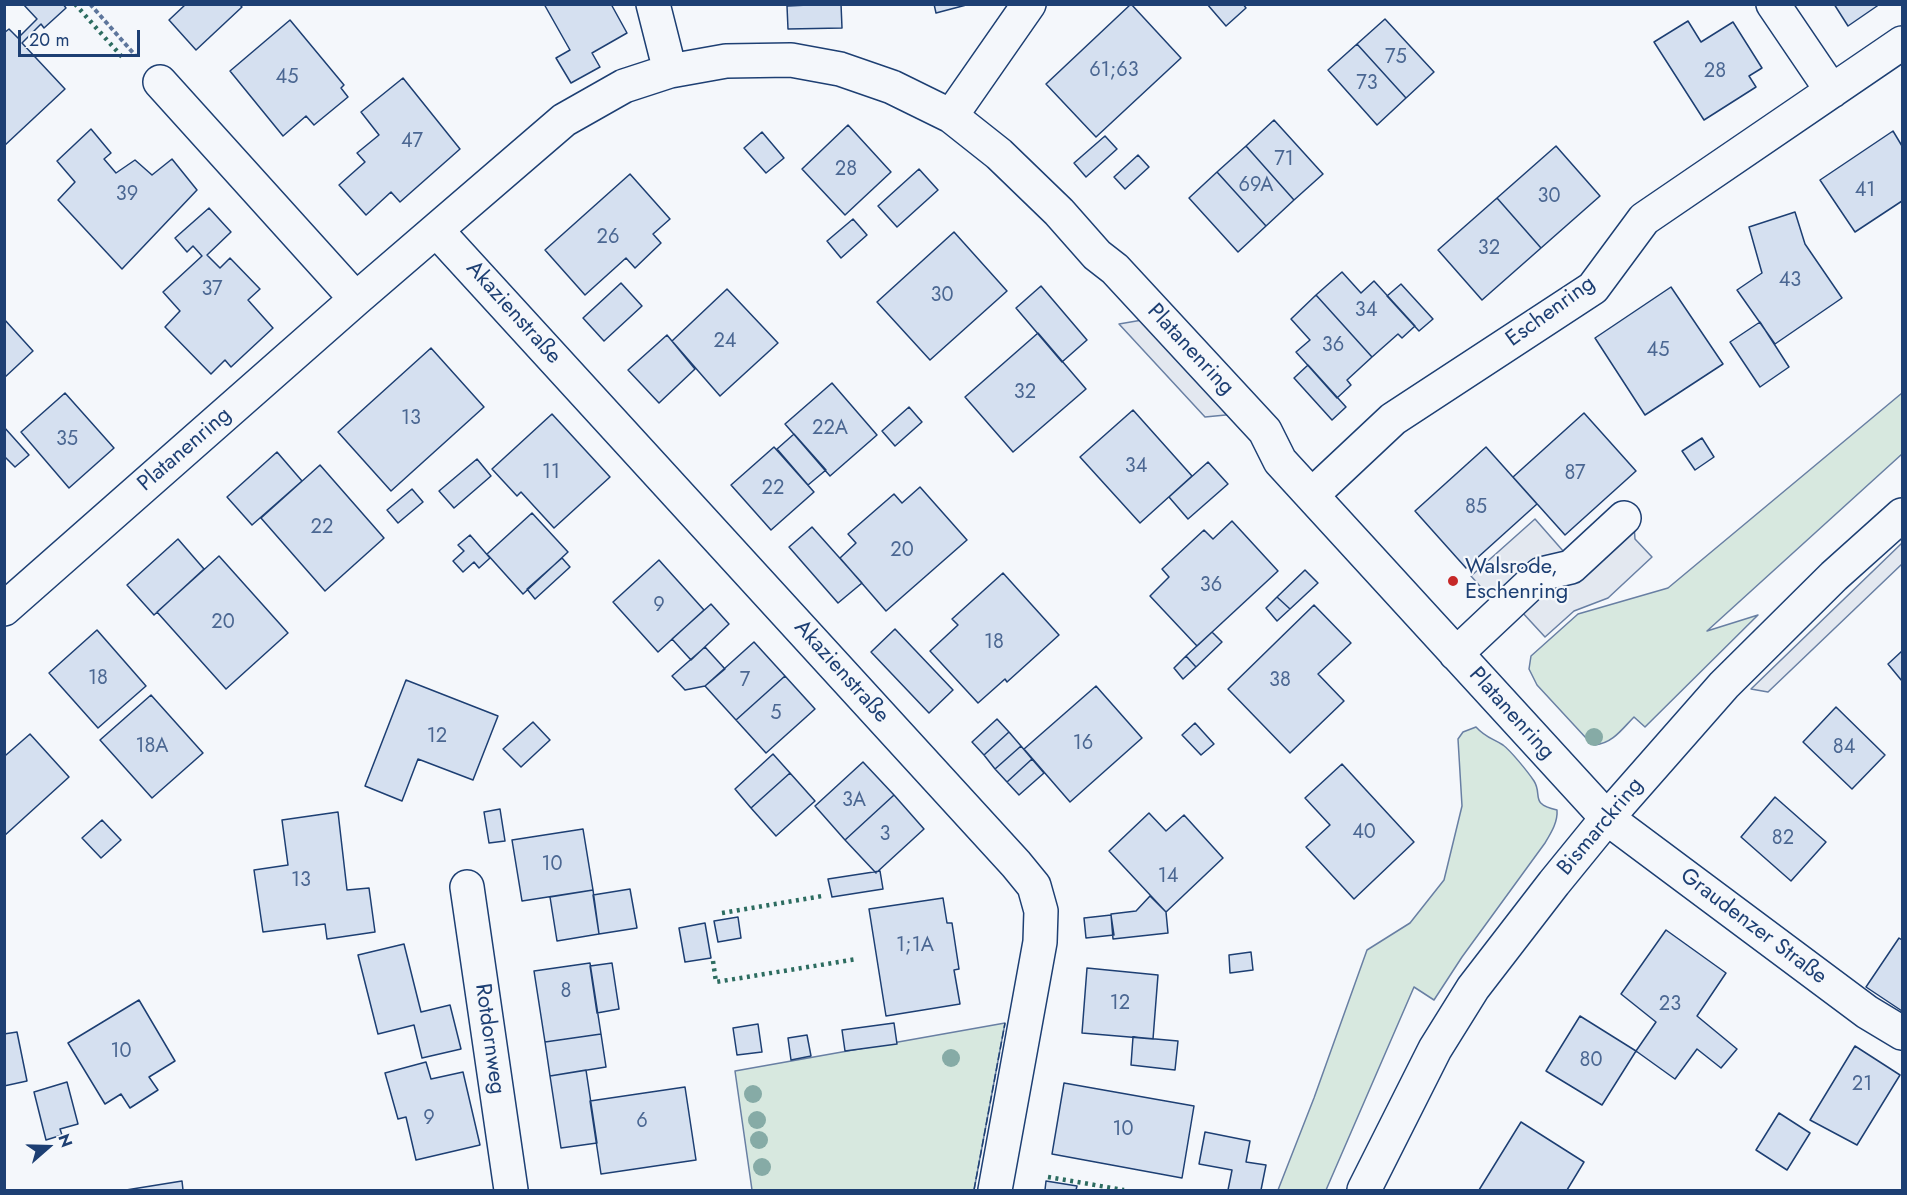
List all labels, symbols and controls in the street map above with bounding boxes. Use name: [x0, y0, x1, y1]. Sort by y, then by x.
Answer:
scale bar: [21, 18, 142, 56]
text: 20 m: [29, 27, 69, 53]
house number: 75: [1385, 46, 1407, 70]
house number: 61;63: [1089, 59, 1139, 83]
house number: 28: [1704, 60, 1726, 84]
house number: 45: [276, 66, 298, 90]
house number: 73: [1356, 72, 1378, 96]
house number: 47: [401, 130, 423, 154]
house number: 71: [1274, 148, 1294, 172]
house number: 28: [835, 158, 857, 182]
house number: 69A: [1239, 174, 1273, 198]
house number: 41: [1855, 179, 1875, 203]
house number: 39: [116, 183, 138, 207]
house number: 30: [1538, 185, 1560, 209]
house number: 26: [597, 226, 619, 250]
house number: 32: [1478, 237, 1500, 261]
street label: Akazienstraße: [460, 256, 566, 370]
house number: 43: [1779, 269, 1801, 293]
street label: Eschenring: [1501, 271, 1601, 353]
house number: 37: [201, 278, 223, 302]
house number: 30: [931, 284, 953, 308]
street label: Platanenring: [1141, 299, 1239, 401]
house number: 34: [1355, 299, 1377, 323]
house number: 24: [713, 330, 737, 354]
house number: 36: [1322, 334, 1344, 358]
house number: 45: [1647, 339, 1669, 363]
house number: 32: [1014, 381, 1036, 405]
street label: Platanenring: [133, 402, 237, 498]
house number: 13: [401, 407, 421, 431]
house number: 22A: [812, 417, 848, 441]
house number: 35: [56, 428, 78, 452]
house number: 34: [1125, 455, 1147, 479]
house number: 11: [542, 461, 560, 485]
house number: 87: [1564, 462, 1586, 486]
house number: 22: [762, 477, 784, 501]
house number: 85: [1465, 496, 1487, 520]
house number: 22: [311, 516, 333, 540]
house number: 20: [890, 539, 914, 563]
place label: Walsrode, Eschenring: [1465, 555, 1568, 606]
house number: 36: [1200, 574, 1222, 598]
marker: Walsrode, Eschenring: [1446, 574, 1460, 588]
house number: 9: [653, 594, 665, 618]
house number: 20: [211, 611, 235, 635]
street label: Akazienstraße: [788, 615, 894, 729]
house number: 18: [984, 631, 1004, 655]
street label: Platanenring: [1463, 662, 1559, 766]
house number: 18: [88, 667, 108, 691]
house number: 7: [740, 669, 750, 693]
house number: 38: [1269, 669, 1291, 693]
house number: 5: [770, 702, 782, 726]
house number: 12: [427, 725, 447, 749]
house number: 16: [1073, 732, 1093, 756]
house number: 18A: [136, 735, 168, 759]
house number: 84: [1833, 736, 1855, 760]
street label: Bismarckring: [1553, 773, 1649, 881]
house number: 3A: [842, 789, 866, 813]
house number: 40: [1352, 821, 1376, 845]
house number: 3: [880, 823, 890, 847]
house number: 82: [1772, 827, 1794, 851]
house number: 10: [542, 853, 562, 877]
street label: Graudenzer Straße: [1675, 863, 1831, 991]
house number: 14: [1158, 865, 1178, 889]
house number: 13: [291, 869, 311, 893]
house number: 1;1A: [896, 934, 934, 958]
house number: 8: [561, 980, 571, 1004]
street label: Rotdornweg: [468, 982, 510, 1096]
house number: 12: [1110, 992, 1130, 1016]
house number: 23: [1659, 993, 1681, 1017]
house number: 10: [111, 1040, 131, 1064]
house number: 80: [1580, 1049, 1602, 1073]
house number: 21: [1852, 1073, 1872, 1097]
house number: 9: [423, 1107, 435, 1131]
house number: 6: [636, 1110, 648, 1134]
north arrow: [18, 1117, 78, 1177]
house number: 10: [1113, 1118, 1133, 1142]
text: N: [52, 1131, 78, 1151]

